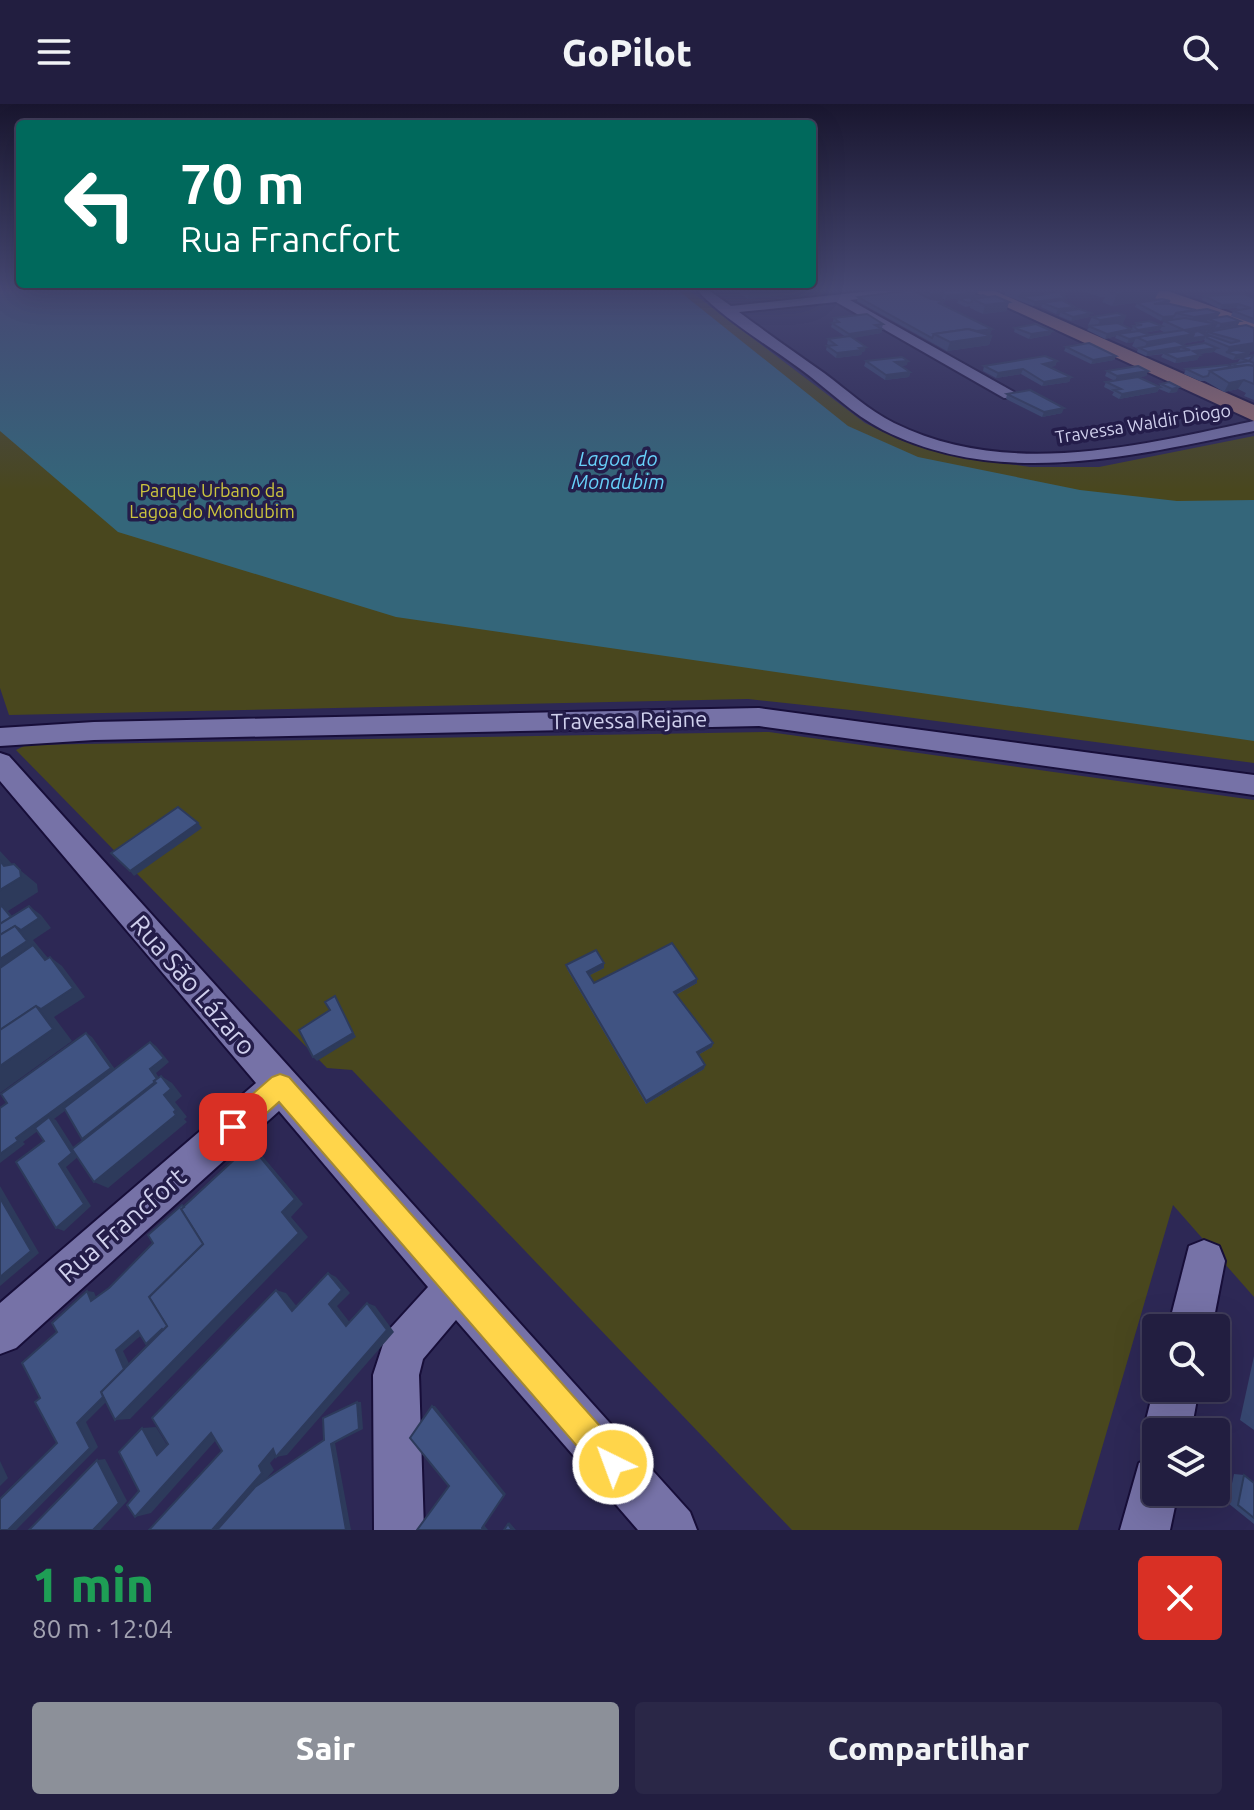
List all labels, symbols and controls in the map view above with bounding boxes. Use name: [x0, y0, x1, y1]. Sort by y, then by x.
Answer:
icon: menu: [32, 30, 76, 74]
icon: search: [1178, 30, 1222, 74]
text: GoPilot: [562, 32, 692, 73]
icon: left: [48, 152, 152, 256]
text: 70 m: [180, 152, 305, 215]
text: Rua Francfort: [180, 218, 400, 259]
street label: Travessa Waldir Diogo: [1054, 399, 1232, 447]
water label: Lagoa do Mondubim: [571, 447, 665, 493]
park label: Parque Urbano da Lagoa do Mondubim: [129, 480, 295, 521]
street label: Travessa Rejane: [551, 706, 707, 733]
street label: Rua São Lázaro: [125, 909, 262, 1060]
pin: [199, 1093, 267, 1161]
icon: arrive: [211, 1105, 255, 1149]
street label: Rua Francfort: [52, 1162, 191, 1288]
map controls: [1142, 1314, 1230, 1506]
button: search: [1142, 1314, 1230, 1402]
button: layers: [1142, 1418, 1230, 1506]
position arrow: [571, 1422, 655, 1506]
button: close: [1138, 1556, 1222, 1640]
text: 1 min: [32, 1557, 154, 1611]
text: 80 m · 12:04: [32, 1614, 173, 1643]
button: Sair: [32, 1702, 619, 1794]
button: Compartilhar: [635, 1702, 1222, 1794]

